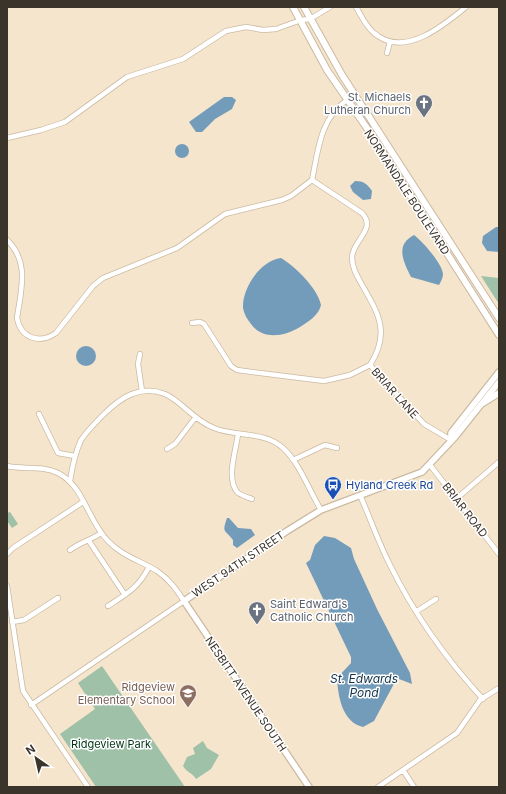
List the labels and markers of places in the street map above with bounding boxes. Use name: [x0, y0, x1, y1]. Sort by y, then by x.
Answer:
place label: St. Michaels Lutheran Church: [324, 90, 411, 117]
church icon: St. Michaels Lutheran Church: [414, 93, 434, 118]
bus stop icon: Hyland Creek Rd: [323, 475, 343, 500]
place label: Hyland Creek Rd: [346, 478, 433, 492]
place label: Saint Edward's Catholic Church: [270, 597, 353, 624]
church icon: Saint Edward's Catholic Church: [247, 600, 267, 625]
place label: Ridgeview Elementary School: [78, 680, 175, 707]
school or university icon: Ridgeview Elementary School: [178, 683, 198, 708]

